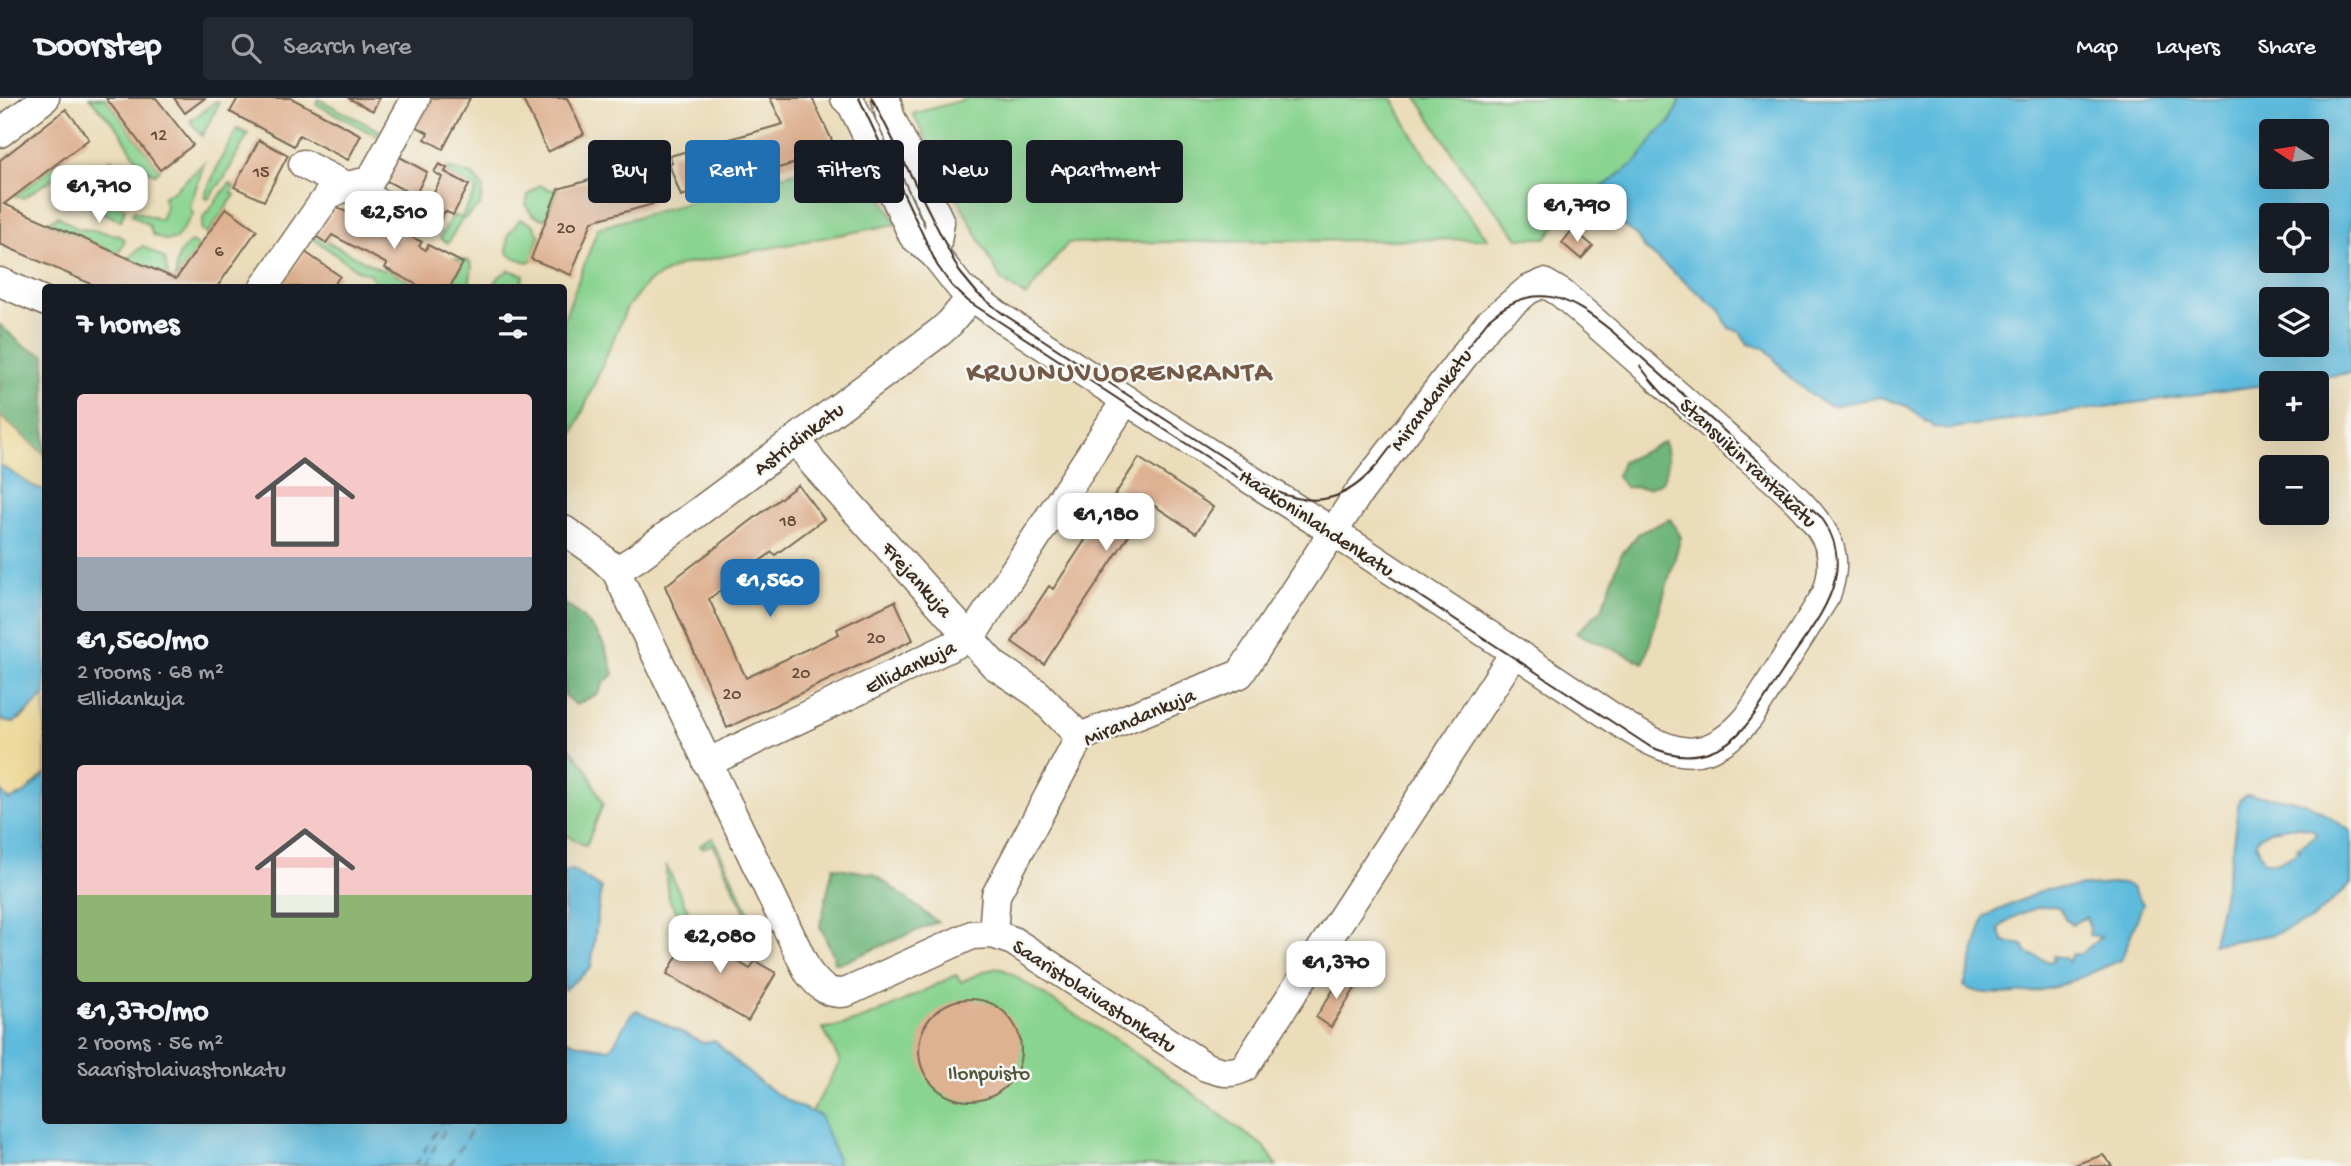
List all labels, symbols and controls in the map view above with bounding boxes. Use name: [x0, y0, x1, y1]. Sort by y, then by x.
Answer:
search box: [203, 17, 693, 80]
text: Doorstep: [35, 29, 161, 67]
icon: search: [227, 29, 265, 67]
text: Search here: [283, 33, 411, 64]
text: Map: [2076, 34, 2118, 63]
text: Layers: [2156, 34, 2220, 63]
text: Share: [2258, 34, 2316, 63]
north arrow: [2259, 119, 2329, 189]
map controls: [2259, 119, 2329, 525]
house number: 12: [150, 126, 167, 147]
chip: Buy: [588, 140, 671, 203]
chip: Rent: [685, 140, 780, 203]
chip: Filters: [794, 140, 904, 203]
chip: New: [918, 140, 1012, 203]
chip: Apartment: [1026, 140, 1183, 203]
house number: 15: [252, 163, 269, 184]
pin: €1,710: [42, 166, 156, 225]
text: €1,710: [67, 174, 131, 201]
pin: €1,790: [1520, 184, 1634, 244]
pin: €2,510: [337, 192, 451, 251]
text: €1,790: [1544, 193, 1610, 220]
text: €2,510: [361, 200, 427, 227]
button: locate: [2259, 203, 2329, 273]
house number: 20: [556, 219, 576, 240]
house number: 6: [214, 242, 224, 263]
button: layers: [2259, 287, 2329, 357]
icon: filters: [494, 307, 532, 345]
text: 7 homes: [77, 309, 179, 344]
street label: Mirandankatu: [1386, 345, 1479, 457]
district label: KRUUNUVUORENRANTA: [966, 358, 1274, 391]
button: +: [2259, 371, 2329, 441]
street label: Stansvikin rantakatu: [1673, 394, 1821, 535]
street label: Astridinkatu: [750, 399, 850, 483]
icon: home: [242, 439, 368, 565]
button: −: [2259, 455, 2329, 525]
street label: Haakoninlahdenkatu: [1233, 465, 1398, 585]
pin: €1,180: [1049, 494, 1163, 553]
text: €1,180: [1073, 502, 1139, 529]
house number: 18: [778, 512, 797, 533]
street label: Frejankuja: [874, 537, 957, 626]
pin: €1,560: [713, 560, 827, 619]
text: €1,560: [736, 568, 804, 595]
text: €1,560/mo: [77, 625, 208, 660]
house number: 20: [866, 629, 886, 650]
street label: Ellidankuja: [862, 636, 962, 702]
text: 2 rooms · 68 m²: [77, 660, 224, 687]
house number: 20: [791, 664, 811, 685]
street label: Mirandankuja: [1081, 684, 1201, 754]
house number: 20: [722, 685, 742, 706]
text: Ellidankuja: [77, 687, 184, 714]
icon: home: [242, 810, 368, 936]
pin: €2,080: [663, 916, 777, 975]
text: €2,080: [685, 924, 755, 951]
street label: Saaristolaivastonkatu: [1006, 936, 1180, 1060]
pin: €1,370: [1279, 942, 1393, 1001]
text: €1,370: [1302, 950, 1370, 977]
text: €1,370/mo: [77, 996, 209, 1031]
text: 2 rooms · 56 m²: [77, 1031, 223, 1058]
text: Saaristolaivastonkatu: [77, 1058, 286, 1085]
park label: Ilonpuisto: [948, 1063, 1030, 1088]

